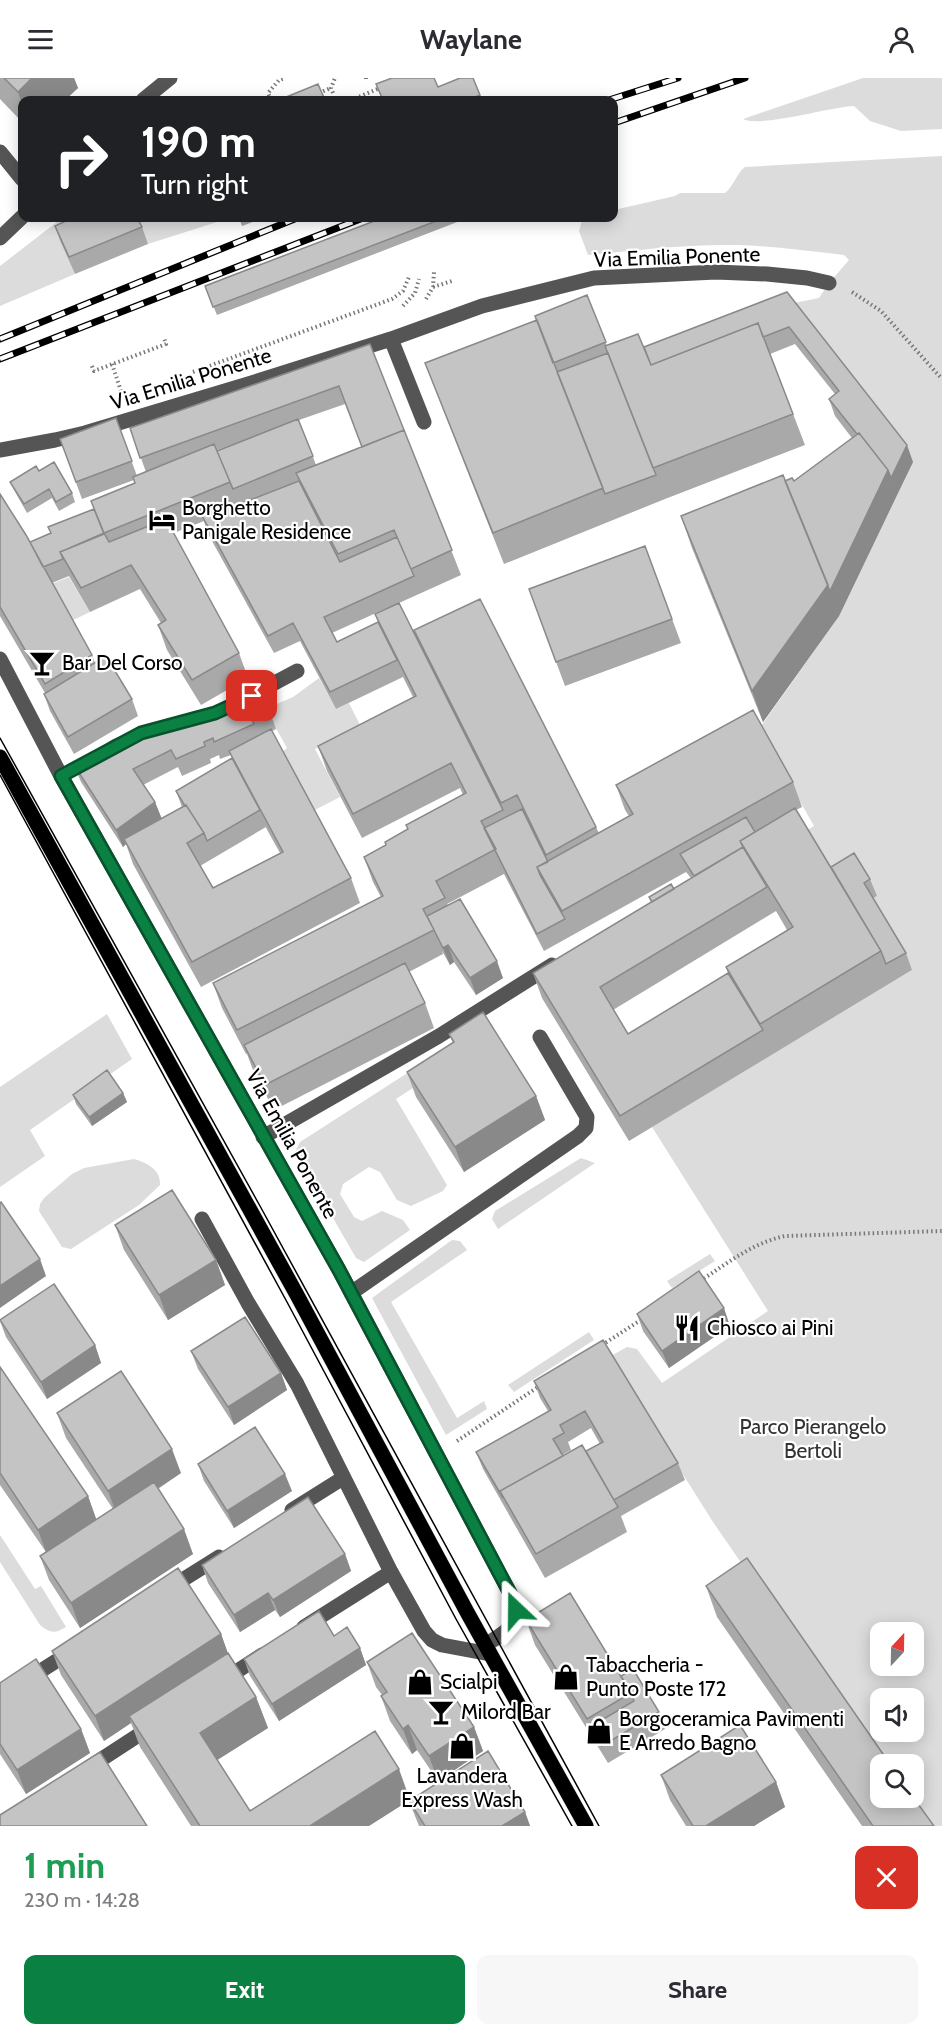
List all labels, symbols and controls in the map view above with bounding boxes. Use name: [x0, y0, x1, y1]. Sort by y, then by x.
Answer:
icon: menu: [24, 23, 57, 56]
text: Waylane: [420, 23, 522, 56]
icon: person: [885, 23, 918, 56]
text: 190 m: [141, 116, 256, 168]
icon: right: [42, 120, 120, 198]
text: Turn right: [141, 168, 248, 201]
street label: Via Emilia Ponente: [593, 241, 761, 272]
street label: Via Emilia Ponente: [108, 342, 274, 415]
place label: Borghetto Panigale Residence: [182, 495, 352, 544]
hotel icon: Borghetto Panigale Residence: [147, 505, 177, 535]
bar icon: Bar Del Corso: [27, 648, 57, 678]
place label: Bar Del Corso: [62, 650, 183, 675]
pin: [226, 670, 277, 721]
icon: arrive: [235, 679, 268, 712]
street label: Via Emilia Ponente: [241, 1065, 344, 1223]
restaurant icon: Chiosco ai Pini: [672, 1313, 702, 1343]
place label: Chiosco ai Pini: [707, 1315, 833, 1340]
park label: Parco Pierangelo Bertoli: [740, 1414, 886, 1463]
position arrow: [484, 1578, 548, 1642]
north arrow: [870, 1622, 924, 1676]
map controls: [870, 1622, 924, 1808]
place label: Tabaccheria - Punto Poste 172: [586, 1652, 727, 1701]
shop icon: Tabaccheria - Punto Poste 172: [551, 1662, 581, 1692]
shop icon: Scialpi: [405, 1667, 435, 1697]
place label: Scialpi: [440, 1669, 497, 1694]
button: sound: [870, 1688, 924, 1742]
bar icon: Milord Bar: [426, 1697, 456, 1727]
place label: Milord Bar: [461, 1699, 551, 1724]
place label: Borgoceramica Pavimenti E Arredo Bagno: [619, 1706, 844, 1755]
shop icon: Borgoceramica Pavimenti E Arredo Bagno: [584, 1716, 614, 1746]
shop icon: Lavandera Express Wash: [447, 1731, 477, 1761]
button: search: [870, 1754, 924, 1808]
place label: Lavandera Express Wash: [401, 1763, 523, 1812]
text: 1 min: [24, 1843, 105, 1887]
button: close: [855, 1846, 918, 1909]
text: 230 m · 14:28: [24, 1888, 140, 1912]
button: Exit: [24, 1955, 465, 2024]
button: Share: [477, 1955, 918, 2024]

